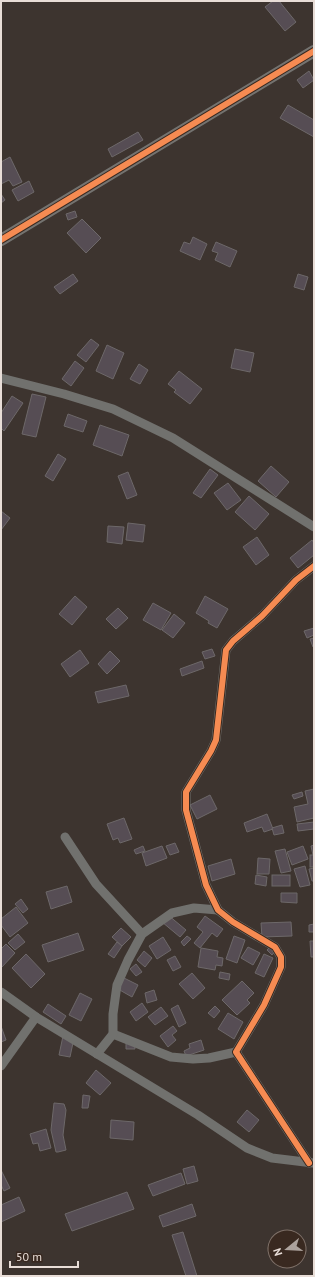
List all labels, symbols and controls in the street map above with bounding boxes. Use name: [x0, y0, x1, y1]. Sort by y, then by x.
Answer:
north arrow: [267, 1229, 307, 1269]
scale bar: [10, 1243, 78, 1269]
text: N: [270, 1246, 285, 1258]
text: 50 m: [16, 1249, 42, 1264]

